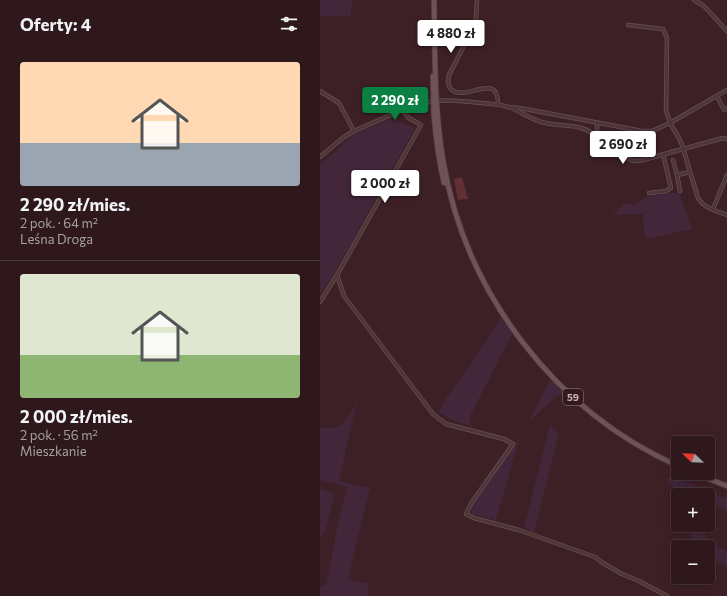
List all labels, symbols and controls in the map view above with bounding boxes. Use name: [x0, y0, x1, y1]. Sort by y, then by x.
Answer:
icon: filters: [278, 13, 300, 35]
text: Oferty: 4: [20, 14, 91, 35]
pin: 4 880 zł: [410, 20, 492, 54]
text: 4 880 zł: [427, 25, 475, 41]
pin: 2 290 zł: [354, 87, 436, 121]
icon: home: [124, 88, 196, 160]
text: 2 290 zł: [371, 92, 419, 108]
pin: 2 690 zł: [582, 131, 664, 165]
text: 2 690 zł: [599, 136, 647, 152]
pin: 2 000 zł: [344, 170, 426, 204]
text: 2 000 zł: [360, 175, 410, 191]
text: 2 290 zł/mies.: [20, 194, 130, 215]
text: 2 pok. · 64 m²: [20, 215, 98, 231]
text: Leśna Droga: [20, 231, 93, 247]
icon: home: [124, 300, 196, 372]
road number: 59: [563, 389, 583, 405]
text: 2 000 zł/mies.: [20, 406, 133, 427]
text: 2 pok. · 56 m²: [20, 427, 98, 443]
north arrow: [671, 436, 715, 480]
map controls: [671, 436, 715, 584]
text: Mieszkanie: [20, 443, 87, 459]
button: +: [671, 488, 715, 532]
button: −: [671, 540, 715, 584]

